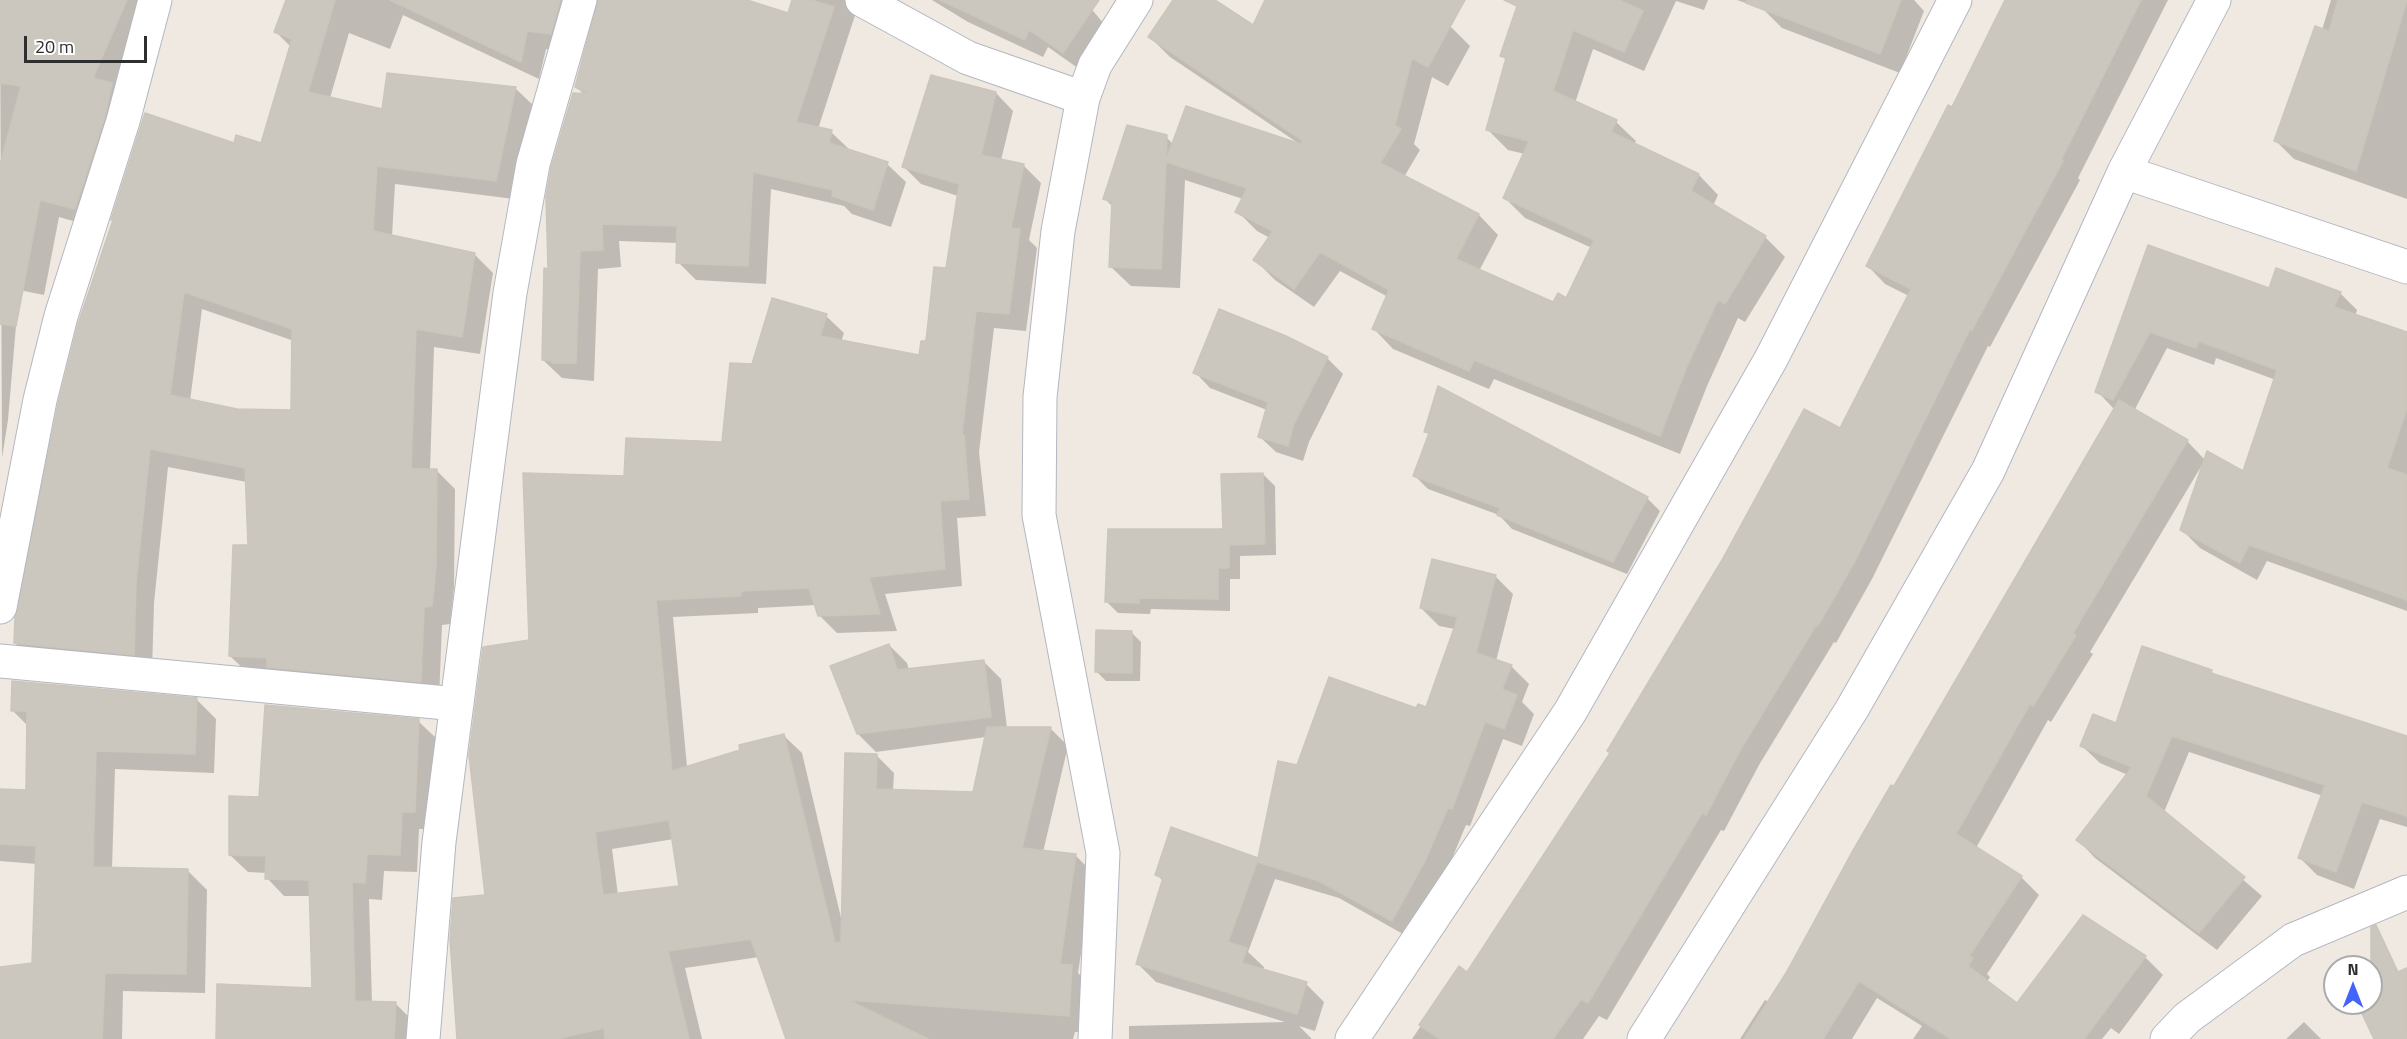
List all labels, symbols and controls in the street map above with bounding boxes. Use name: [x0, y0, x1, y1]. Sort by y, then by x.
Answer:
scale bar: [27, 24, 150, 62]
text: 20 m: [35, 33, 74, 60]
north arrow: [2323, 955, 2383, 1015]
text: N: [2347, 957, 2359, 981]

